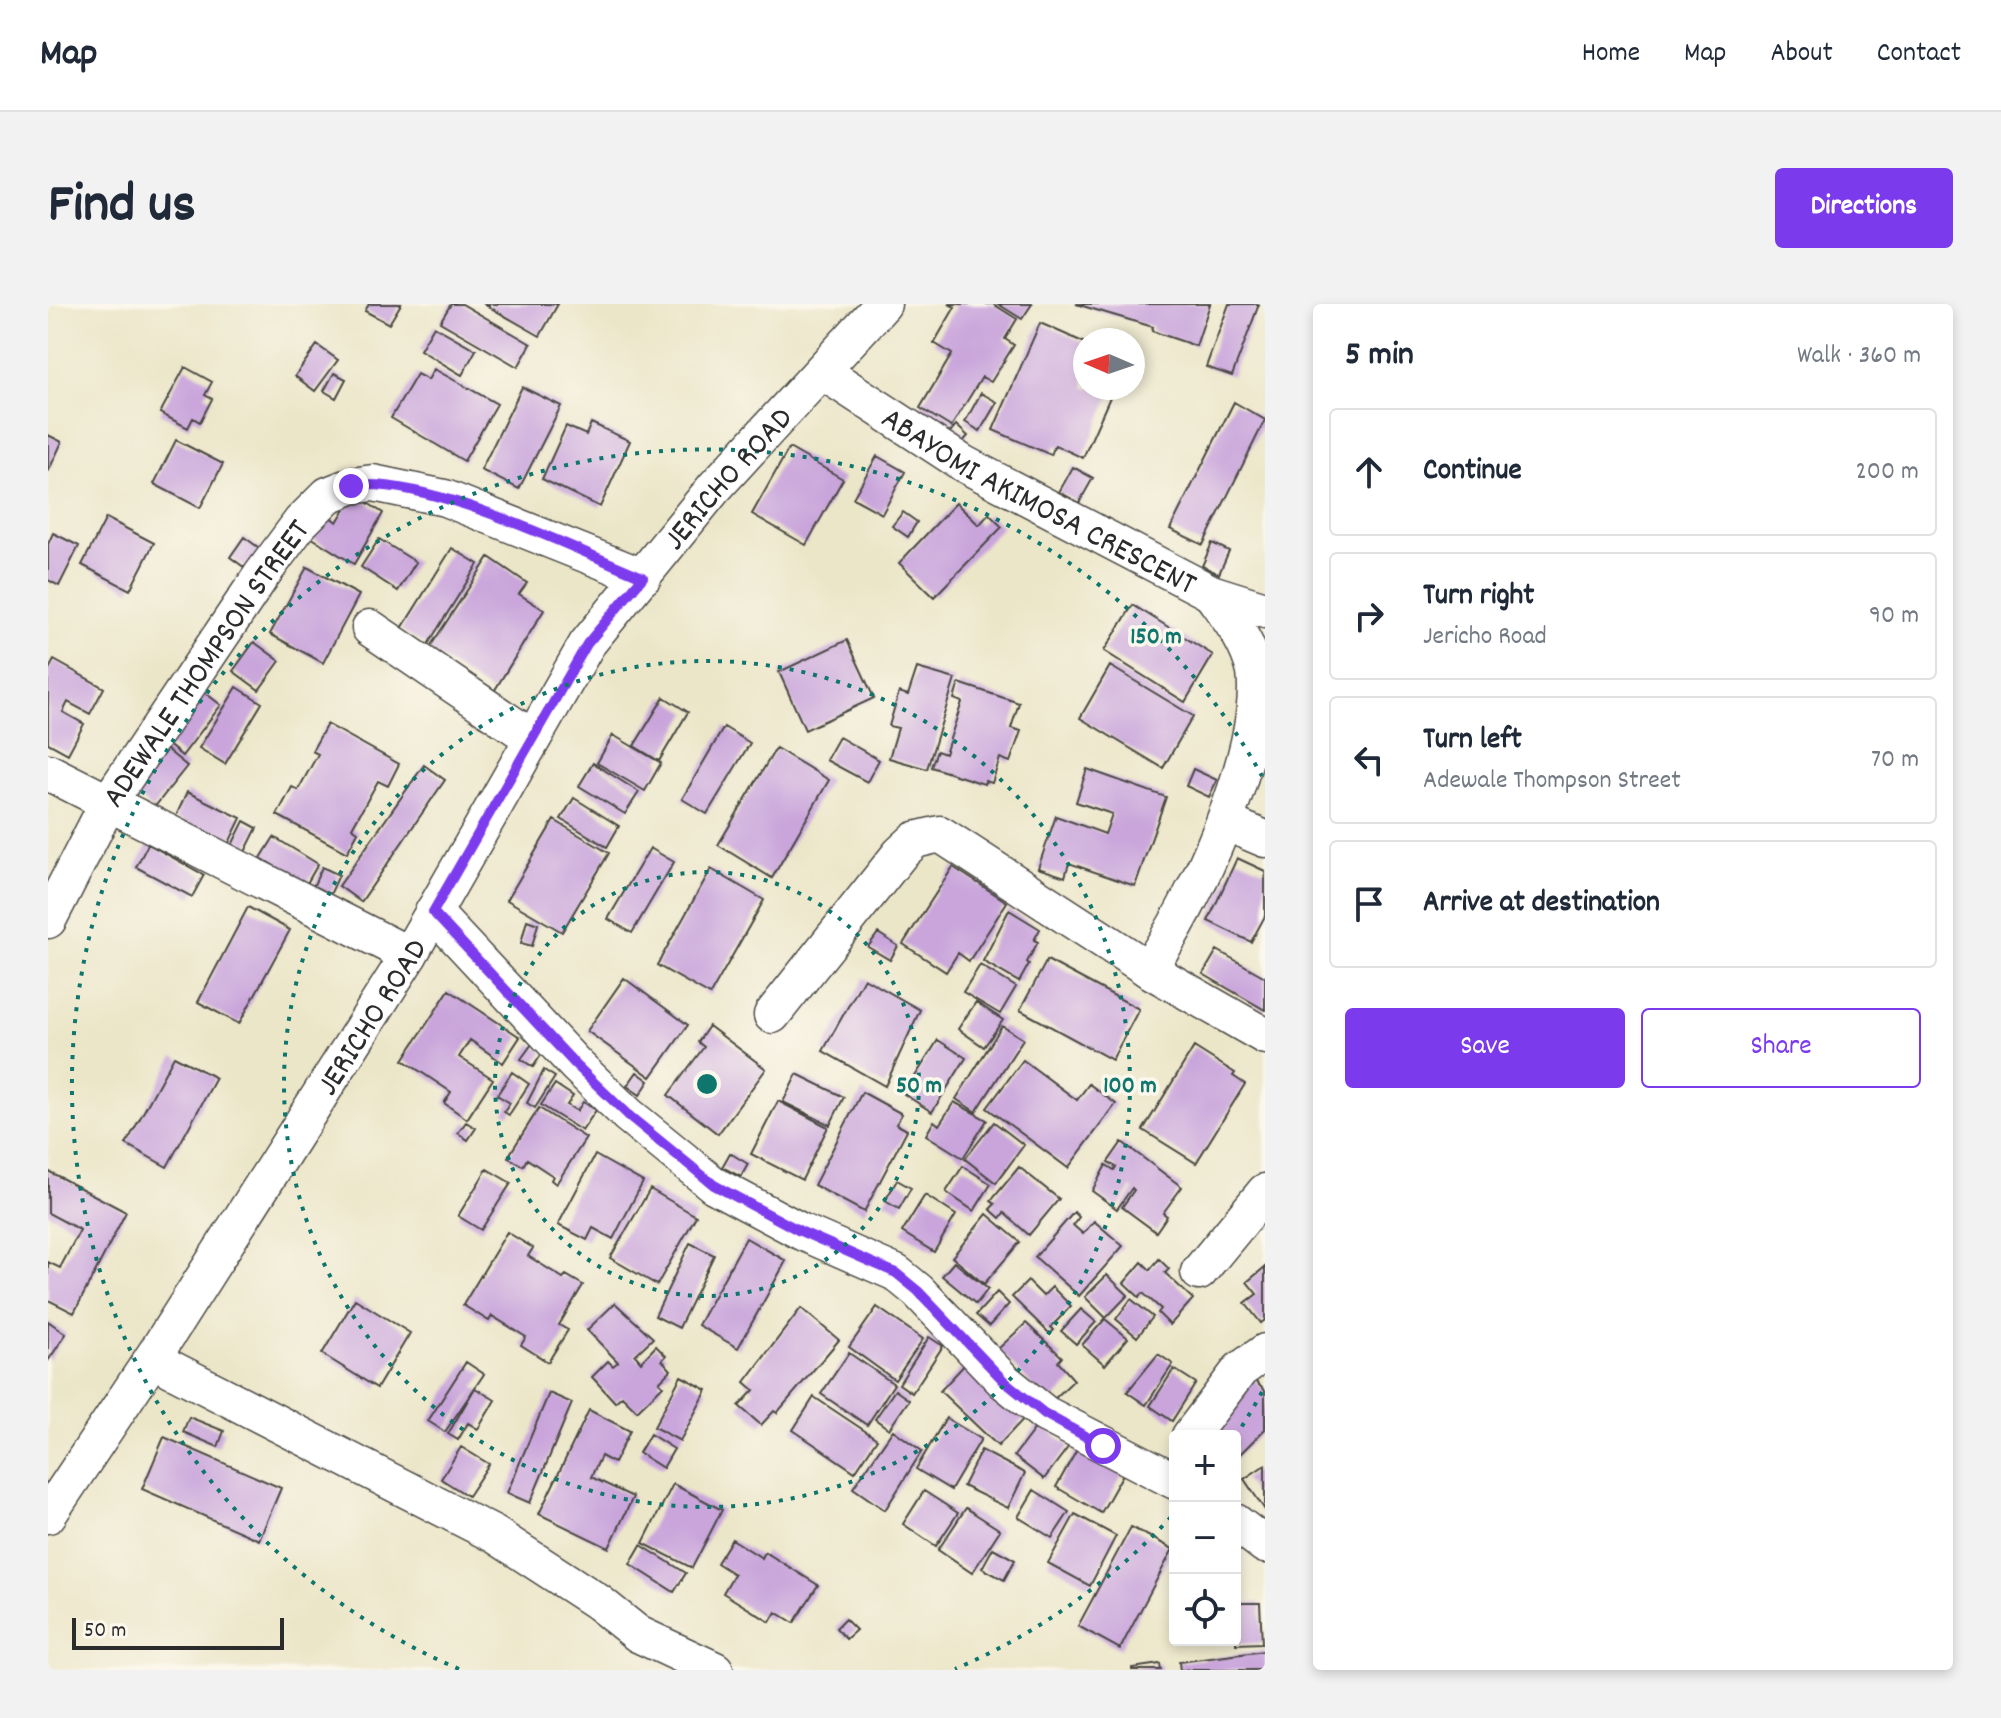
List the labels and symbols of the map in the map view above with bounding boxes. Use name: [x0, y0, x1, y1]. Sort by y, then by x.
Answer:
north arrow: [1073, 328, 1145, 400]
street label: ABAYOMI AKIMOSA CRESCENT: [871, 398, 1203, 609]
street label: JERICHO ROAD: [654, 399, 806, 562]
route end: [333, 468, 369, 504]
street label: ADEWALE THOMPSON STREET: [93, 511, 323, 818]
text: 150 m: [1130, 621, 1182, 655]
street label: JERICHO ROAD: [307, 932, 441, 1106]
centre of rings: [693, 1070, 721, 1098]
text: 50 m: [896, 1070, 942, 1104]
text: 100 m: [1103, 1070, 1157, 1104]
route start: [1085, 1428, 1121, 1464]
scale bar: [72, 1614, 284, 1650]

